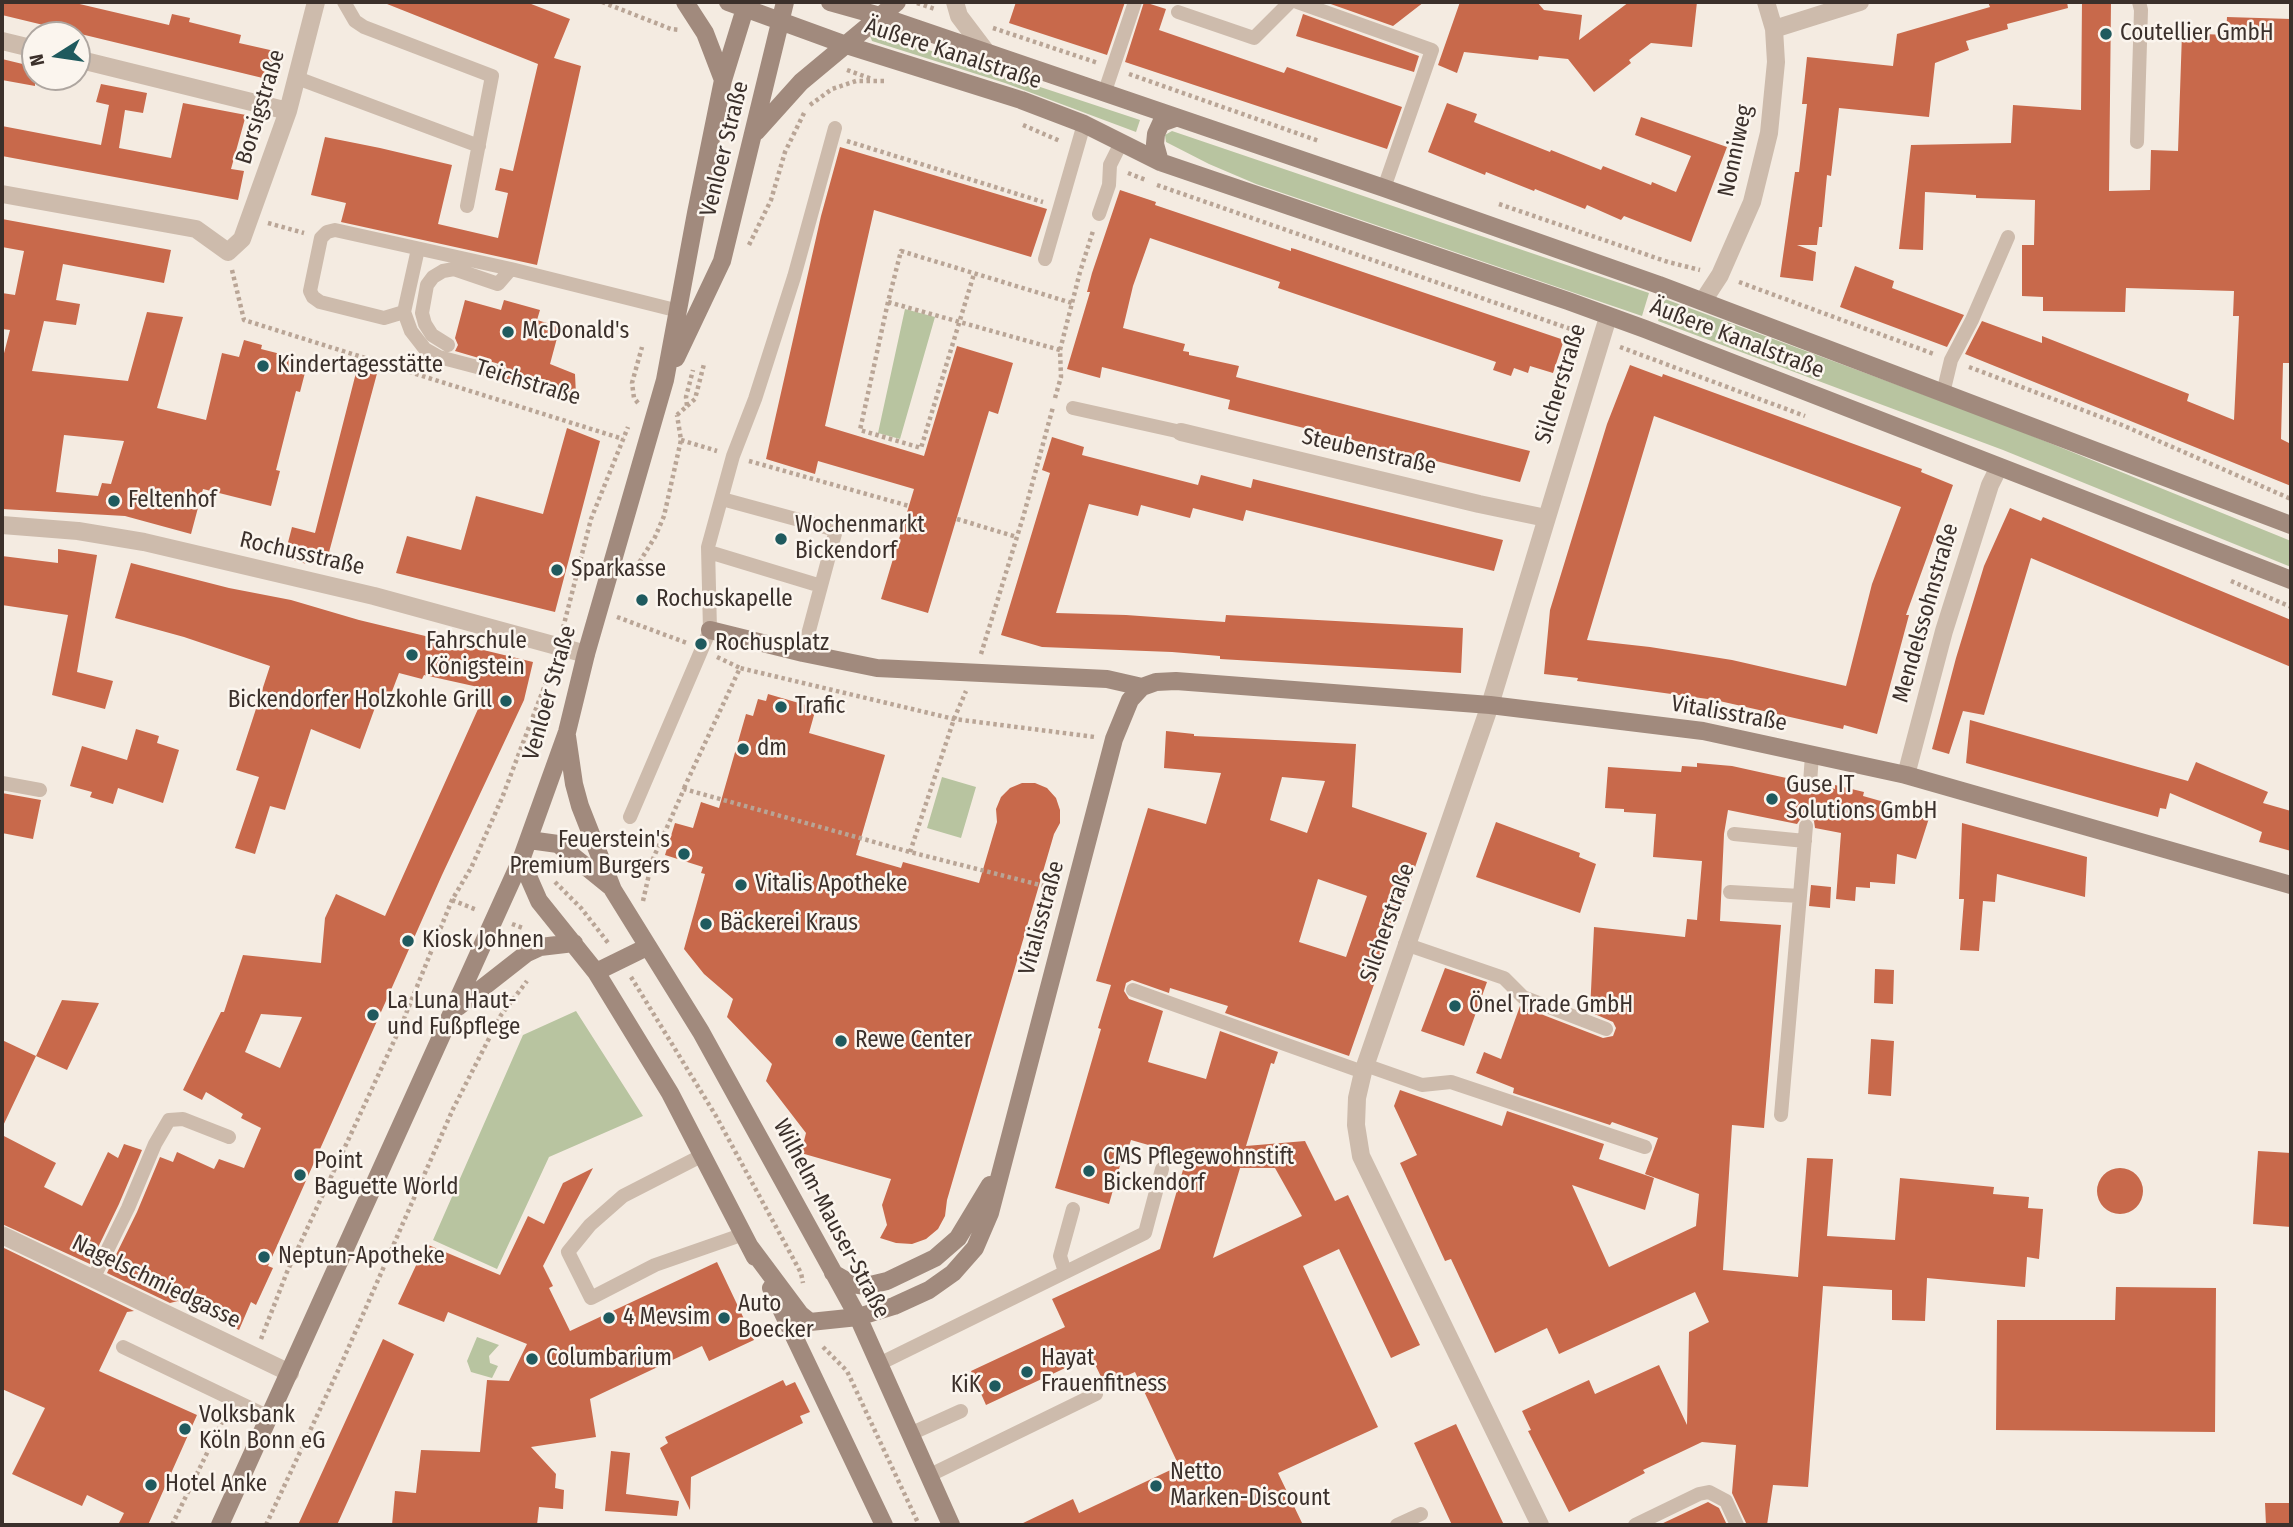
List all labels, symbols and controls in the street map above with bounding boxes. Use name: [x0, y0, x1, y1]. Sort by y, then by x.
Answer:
street label: Äußere Kanalstraße: [861, 12, 1045, 96]
place label: Coutellier GmbH: [2120, 20, 2274, 48]
north arrow: [21, 21, 91, 91]
marker: Coutellier GmbH: [2098, 26, 2114, 42]
street label: Borsigstraße: [231, 46, 291, 168]
text: N: [24, 52, 49, 68]
street label: Venloer Straße: [695, 78, 755, 220]
street label: Nonniweg: [1713, 102, 1759, 200]
street label: Äußere Kanalstraße: [1646, 293, 1828, 385]
place label: McDonald's: [522, 318, 629, 346]
street label: Silcherstraße: [1530, 321, 1592, 447]
marker: McDonald's: [500, 324, 516, 340]
place label: Kindertagesstätte: [277, 352, 443, 380]
street label: Teichstraße: [472, 354, 584, 412]
marker: Kindertagesstätte: [255, 358, 271, 374]
street label: Steubenstraße: [1299, 423, 1439, 481]
place label: Feltenhof: [128, 487, 217, 515]
marker: Feltenhof: [106, 493, 122, 509]
place label: Wochenmarkt Bickendorf: [795, 512, 925, 566]
street label: Mendelssohnstraße: [1887, 520, 1965, 706]
street label: Rochusstraße: [237, 526, 367, 582]
marker: Wochenmarkt Bickendorf: [773, 531, 789, 547]
place label: Sparkasse: [571, 556, 666, 584]
marker: Sparkasse: [549, 562, 565, 578]
place label: Rochuskapelle: [656, 586, 793, 614]
marker: Rochuskapelle: [634, 592, 650, 608]
street label: Venloer Straße: [518, 623, 582, 763]
place label: Fahrschule Königstein: [426, 628, 527, 682]
place label: Rochusplatz: [715, 630, 829, 658]
marker: Rochusplatz: [693, 636, 709, 652]
marker: Fahrschule Königstein: [404, 647, 420, 663]
place label: Bickendorfer Holzkohle Grill: [228, 687, 492, 715]
street label: Vitalisstraße: [1669, 690, 1789, 738]
marker: Bickendorfer Holzkohle Grill: [498, 693, 514, 709]
place label: Trafic: [795, 693, 845, 721]
marker: Trafic: [773, 699, 789, 715]
place label: dm: [757, 735, 787, 763]
marker: dm: [735, 741, 751, 757]
place label: Guse IT Solutions GmbH: [1786, 772, 1937, 826]
marker: Guse IT Solutions GmbH: [1764, 791, 1780, 807]
place label: Feuerstein's Premium Burgers: [509, 827, 670, 881]
marker: Feuerstein's Premium Burgers: [676, 846, 692, 862]
street label: Vitalisstraße: [1014, 858, 1070, 978]
street label: Silcherstraße: [1355, 860, 1421, 986]
place label: Vitalis Apotheke: [755, 871, 907, 899]
marker: Vitalis Apotheke: [733, 877, 749, 893]
place label: Bäckerei Kraus: [720, 910, 858, 938]
marker: Bäckerei Kraus: [698, 916, 714, 932]
place label: Kiosk Johnen: [422, 927, 544, 955]
marker: Kiosk Johnen: [400, 933, 416, 949]
place label: La Luna Haut- und Fußpflege: [387, 988, 520, 1042]
place label: Önel Trade GmbH: [1469, 992, 1633, 1020]
marker: Önel Trade GmbH: [1447, 998, 1463, 1014]
marker: La Luna Haut- und Fußpflege: [365, 1007, 381, 1023]
place label: Rewe Center: [855, 1027, 972, 1055]
marker: Rewe Center: [833, 1033, 849, 1049]
street label: Wilhelm-Mauser-Straße: [767, 1115, 895, 1323]
place label: CMS Pflegewohnstift Bickendorf: [1103, 1144, 1294, 1198]
place label: Point Baguette World: [314, 1148, 458, 1202]
marker: CMS Pflegewohnstift Bickendorf: [1081, 1163, 1097, 1179]
marker: Point Baguette World: [292, 1167, 308, 1183]
street label: Nagelschmiedgasse: [67, 1229, 245, 1335]
place label: Neptun-Apotheke: [278, 1243, 445, 1271]
marker: Neptun-Apotheke: [256, 1249, 272, 1265]
place label: Auto Boecker: [738, 1291, 814, 1345]
place label: 4 Mevsim: [623, 1304, 711, 1332]
marker: 4 Mevsim: [601, 1310, 617, 1326]
marker: Auto Boecker: [716, 1310, 732, 1326]
place label: Columbarium: [546, 1345, 672, 1373]
place label: Hayat Frauenfitness: [1041, 1345, 1167, 1399]
marker: Columbarium: [524, 1351, 540, 1367]
marker: Hayat Frauenfitness: [1019, 1364, 1035, 1380]
place label: KiK: [951, 1372, 981, 1400]
marker: KiK: [987, 1378, 1003, 1394]
place label: Volksbank Köln Bonn eG: [199, 1402, 325, 1456]
marker: Volksbank Köln Bonn eG: [177, 1421, 193, 1437]
place label: Netto Marken-Discount: [1170, 1459, 1330, 1513]
place label: Hotel Anke: [165, 1471, 267, 1499]
marker: Hotel Anke: [143, 1477, 159, 1493]
marker: Netto Marken-Discount: [1148, 1478, 1164, 1494]

